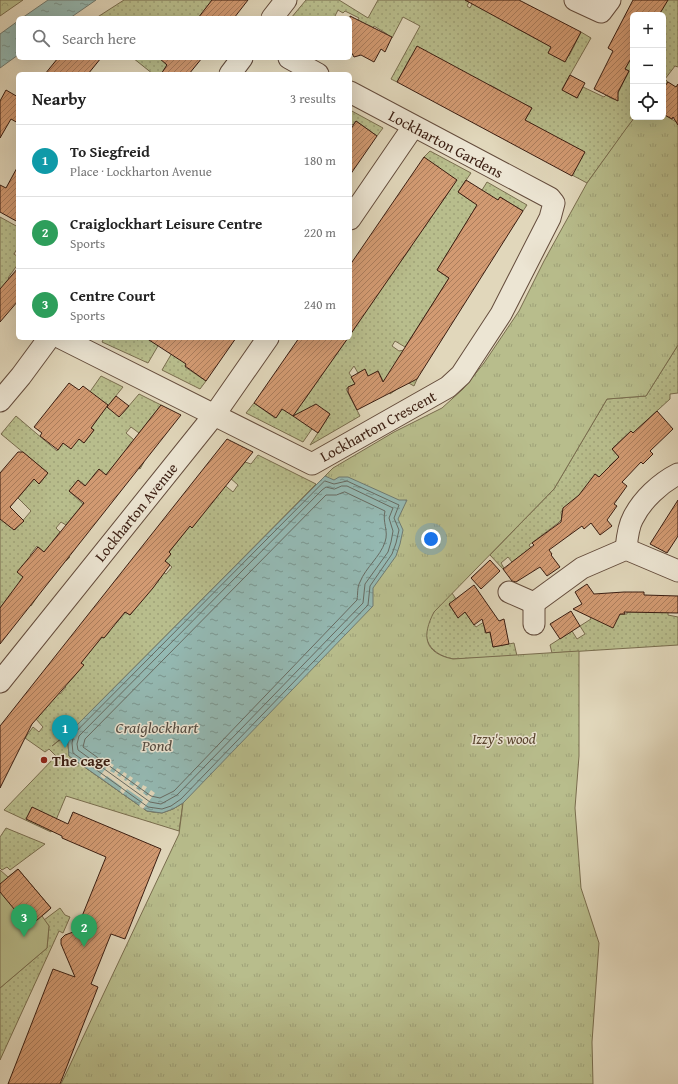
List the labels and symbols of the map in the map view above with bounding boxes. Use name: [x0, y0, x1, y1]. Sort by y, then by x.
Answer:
street label: Lockharton Gardens: [385, 105, 507, 183]
street label: Lockharton Crescent: [316, 385, 441, 467]
street label: Lockharton Avenue: [90, 458, 182, 566]
your location: [421, 529, 441, 549]
pin: 1: [52, 715, 78, 748]
water label: Craiglockhart Pond: [116, 715, 199, 757]
park label: Izzy's wood: [472, 728, 536, 749]
place label: The cage: [52, 750, 110, 771]
marker: The cage: [39, 755, 49, 765]
pin: 3: [11, 904, 37, 937]
pin: 2: [71, 914, 97, 947]

